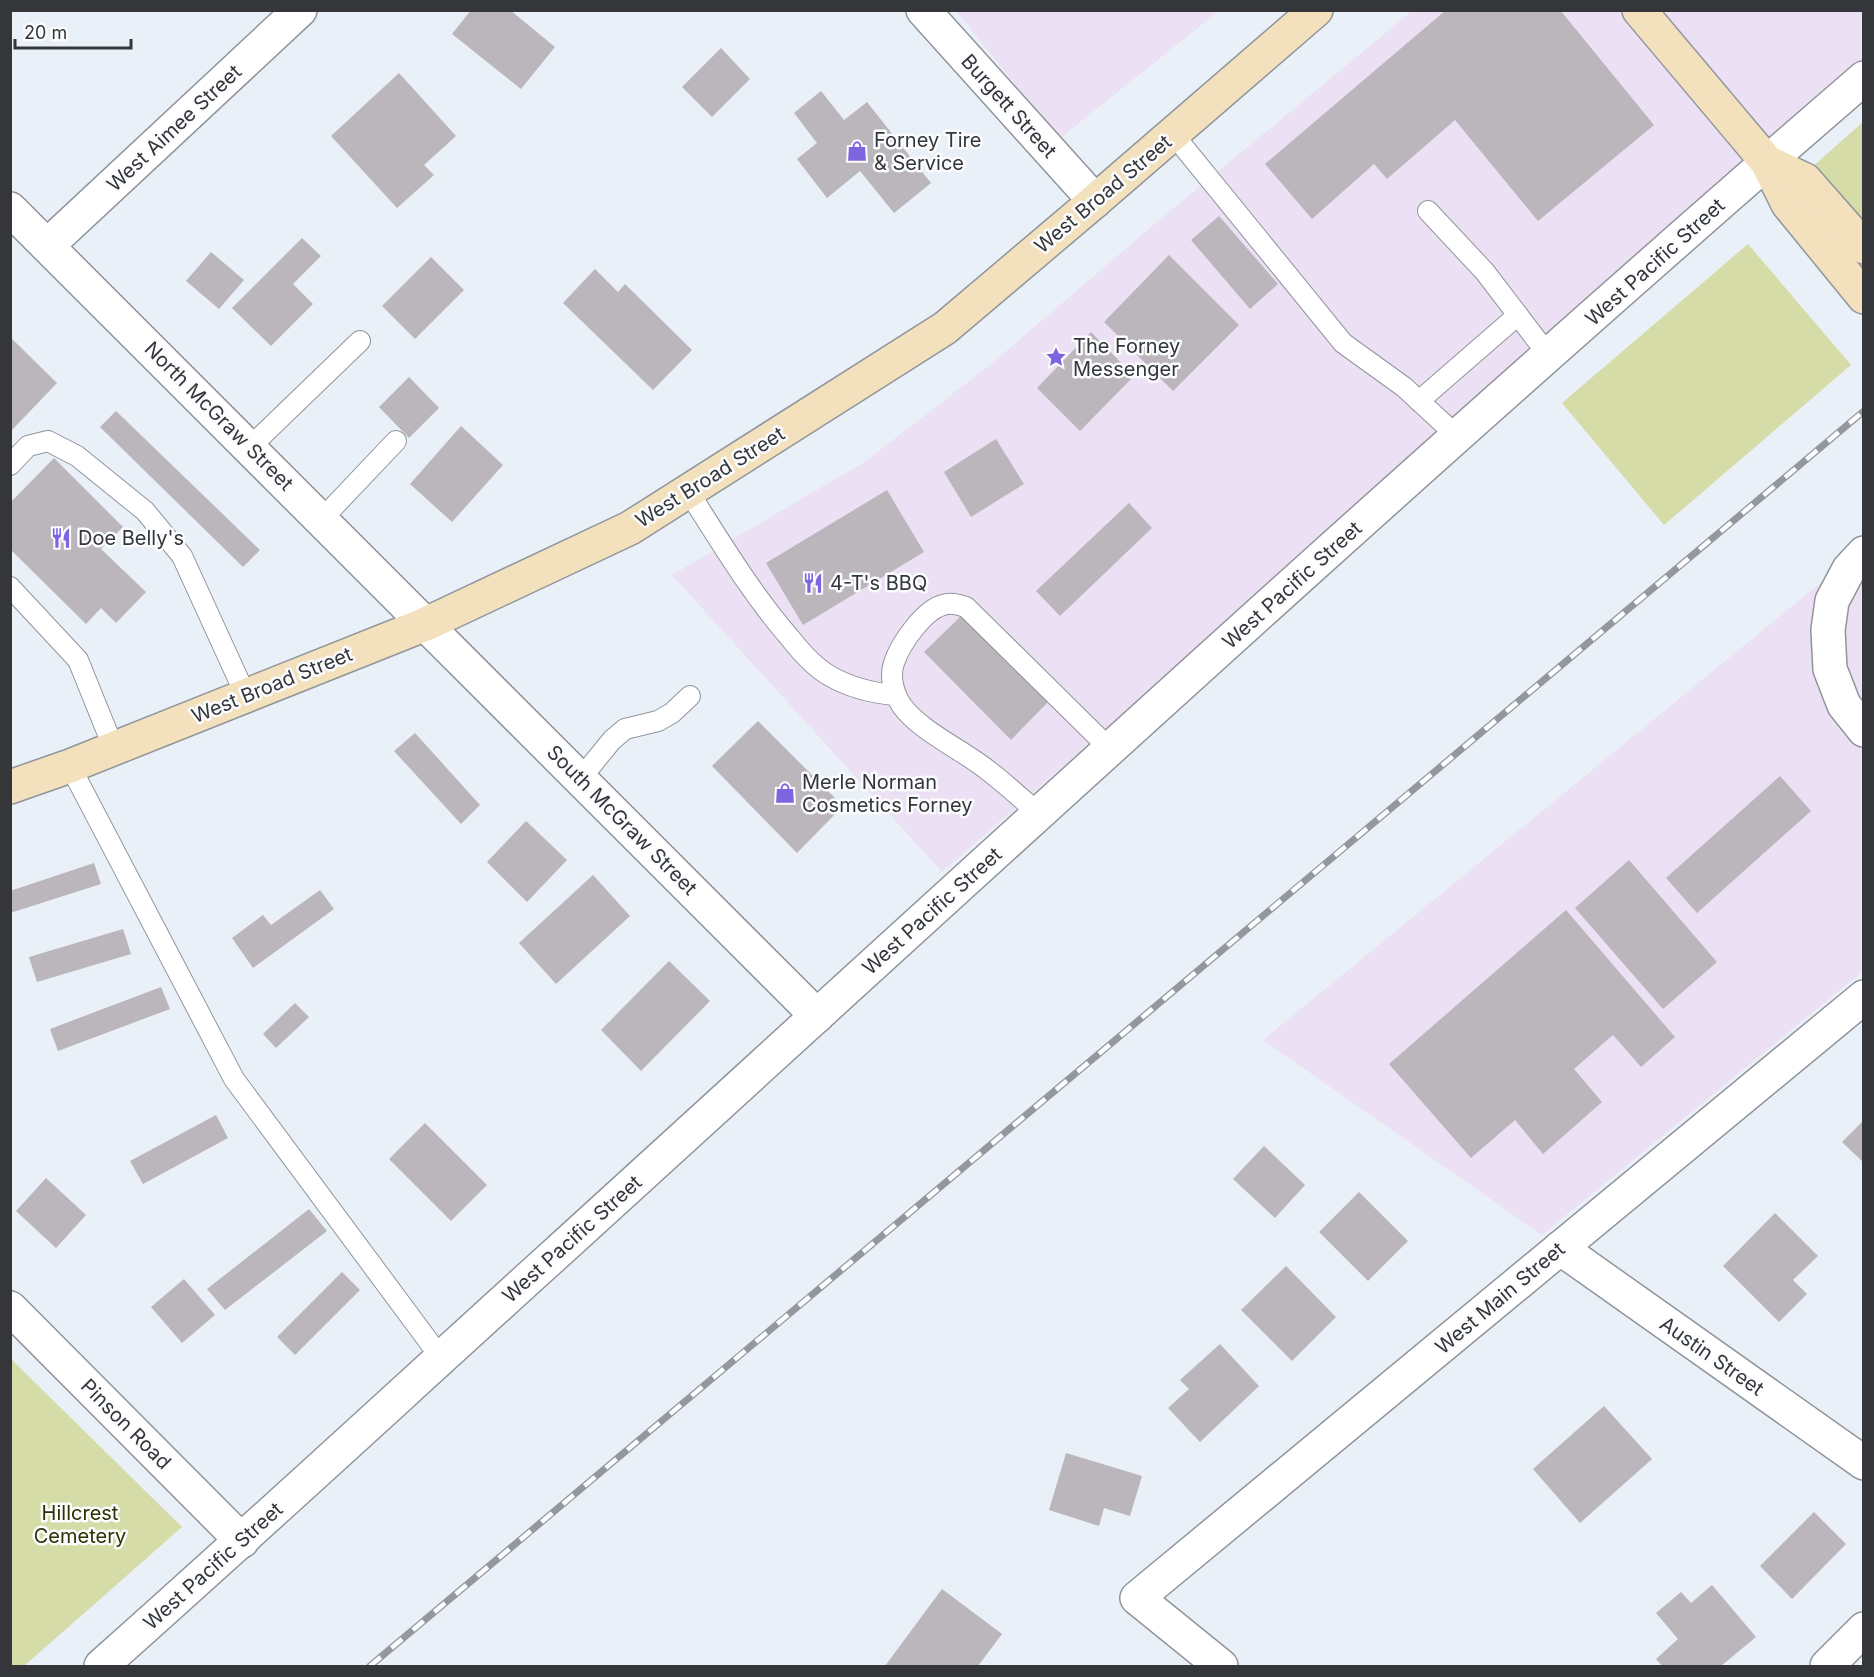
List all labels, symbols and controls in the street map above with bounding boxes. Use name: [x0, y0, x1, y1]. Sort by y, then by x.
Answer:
scale bar: [15, 12, 130, 50]
text: 20 m: [24, 22, 67, 43]
street label: Burgett Street: [956, 49, 1062, 163]
street label: West Aimee Street: [102, 59, 246, 196]
place label: Forney Tire & Service: [874, 128, 981, 175]
street label: West Broad Street: [1030, 130, 1177, 258]
shop icon: Forney Tire & Service: [845, 139, 869, 163]
street label: West Pacific Street: [1580, 193, 1730, 331]
place label: The Forney Messenger: [1073, 334, 1180, 381]
street label: North McGraw Street: [140, 337, 299, 496]
place icon: The Forney Messenger: [1044, 345, 1068, 369]
street label: West Broad Street: [631, 421, 789, 533]
street label: West Pacific Street: [1217, 516, 1367, 654]
restaurant icon: Doe Belly's: [49, 526, 73, 550]
place label: Doe Belly's: [78, 526, 184, 550]
restaurant icon: 4-T's BBQ: [801, 571, 825, 595]
place label: 4-T's BBQ: [830, 571, 927, 595]
street label: West Broad Street: [188, 642, 356, 728]
street label: South McGraw Street: [542, 740, 702, 900]
place label: Merle Norman Cosmetics Forney: [802, 770, 973, 817]
shop icon: Merle Norman Cosmetics Forney: [773, 781, 797, 805]
street label: West Pacific Street: [857, 842, 1007, 980]
street label: West Pacific Street: [497, 1170, 647, 1308]
street label: West Main Street: [1431, 1237, 1570, 1359]
street label: Austin Street: [1655, 1311, 1769, 1401]
street label: Pinson Road: [76, 1374, 176, 1474]
street label: West Pacific Street: [138, 1497, 288, 1635]
park label: Hillcrest Cemetery: [34, 1501, 126, 1548]

